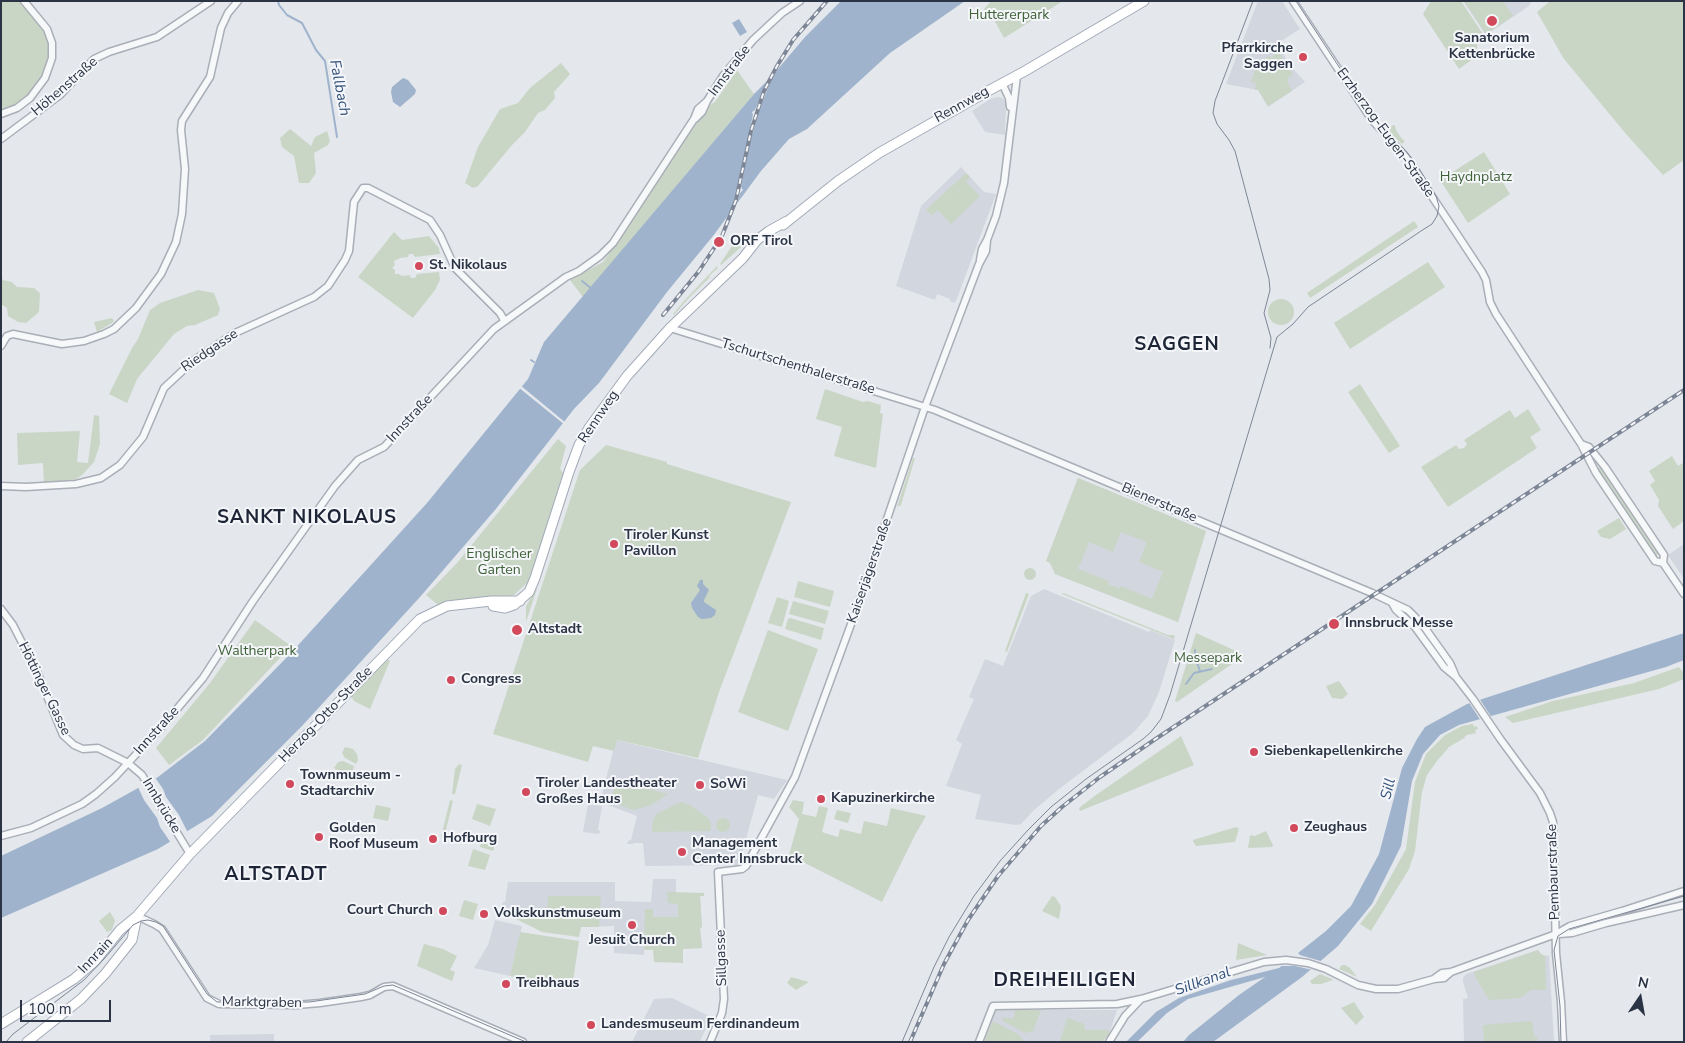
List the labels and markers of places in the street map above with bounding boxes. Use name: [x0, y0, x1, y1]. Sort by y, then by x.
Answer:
marker: Sanatorium Kettenbrücke: [1485, 14, 1499, 28]
place label: Sanatorium Kettenbrücke: [1449, 31, 1535, 64]
place label: Pfarrkirche Saggen: [1221, 41, 1293, 74]
marker: Pfarrkirche Saggen: [1297, 51, 1309, 63]
place label: ORF Tirol: [730, 234, 792, 250]
marker: ORF Tirol: [712, 235, 726, 249]
place label: St. Nikolaus: [429, 258, 507, 274]
marker: St. Nikolaus: [413, 260, 425, 272]
place label: Tiroler Kunst Pavillon: [624, 528, 709, 560]
marker: Tiroler Kunst Pavillon: [608, 538, 620, 550]
place label: Innsbruck Messe: [1345, 616, 1453, 632]
marker: Innsbruck Messe: [1327, 617, 1341, 631]
place label: Altstadt: [528, 622, 582, 638]
marker: Altstadt: [510, 623, 524, 637]
place label: Congress: [461, 672, 521, 688]
marker: Congress: [445, 674, 457, 686]
place label: Siebenkapellenkirche: [1264, 744, 1403, 760]
marker: Siebenkapellenkirche: [1248, 746, 1260, 758]
place label: Townmuseum - Stadtarchiv: [300, 768, 401, 800]
place label: Tiroler Landestheater Großes Haus: [536, 776, 677, 809]
place label: SoWi: [710, 777, 746, 793]
marker: Townmuseum - Stadtarchiv: [284, 778, 296, 790]
marker: SoWi: [694, 779, 706, 791]
marker: Tiroler Landestheater Großes Haus: [520, 786, 532, 798]
place label: Kapuzinerkirche: [831, 791, 935, 807]
marker: Kapuzinerkirche: [815, 793, 827, 805]
place label: Zeughaus: [1304, 820, 1367, 836]
place label: Golden Roof Museum: [329, 821, 418, 854]
marker: Zeughaus: [1288, 822, 1300, 834]
marker: Golden Roof Museum: [313, 831, 325, 843]
place label: Hofburg: [443, 831, 497, 847]
marker: Hofburg: [427, 833, 439, 845]
place label: Management Center Innsbruck: [692, 836, 802, 869]
marker: Management Center Innsbruck: [676, 846, 688, 858]
place label: Court Church: [347, 903, 433, 919]
marker: Court Church: [437, 905, 449, 917]
place label: Volkskunstmuseum: [494, 906, 621, 922]
marker: Volkskunstmuseum: [478, 908, 490, 920]
marker: Jesuit Church: [626, 919, 638, 931]
place label: Jesuit Church: [589, 933, 675, 949]
place label: Treibhaus: [516, 976, 579, 992]
marker: Treibhaus: [500, 978, 512, 990]
place label: Landesmuseum Ferdinandeum: [601, 1017, 799, 1033]
marker: Landesmuseum Ferdinandeum: [585, 1019, 597, 1031]

